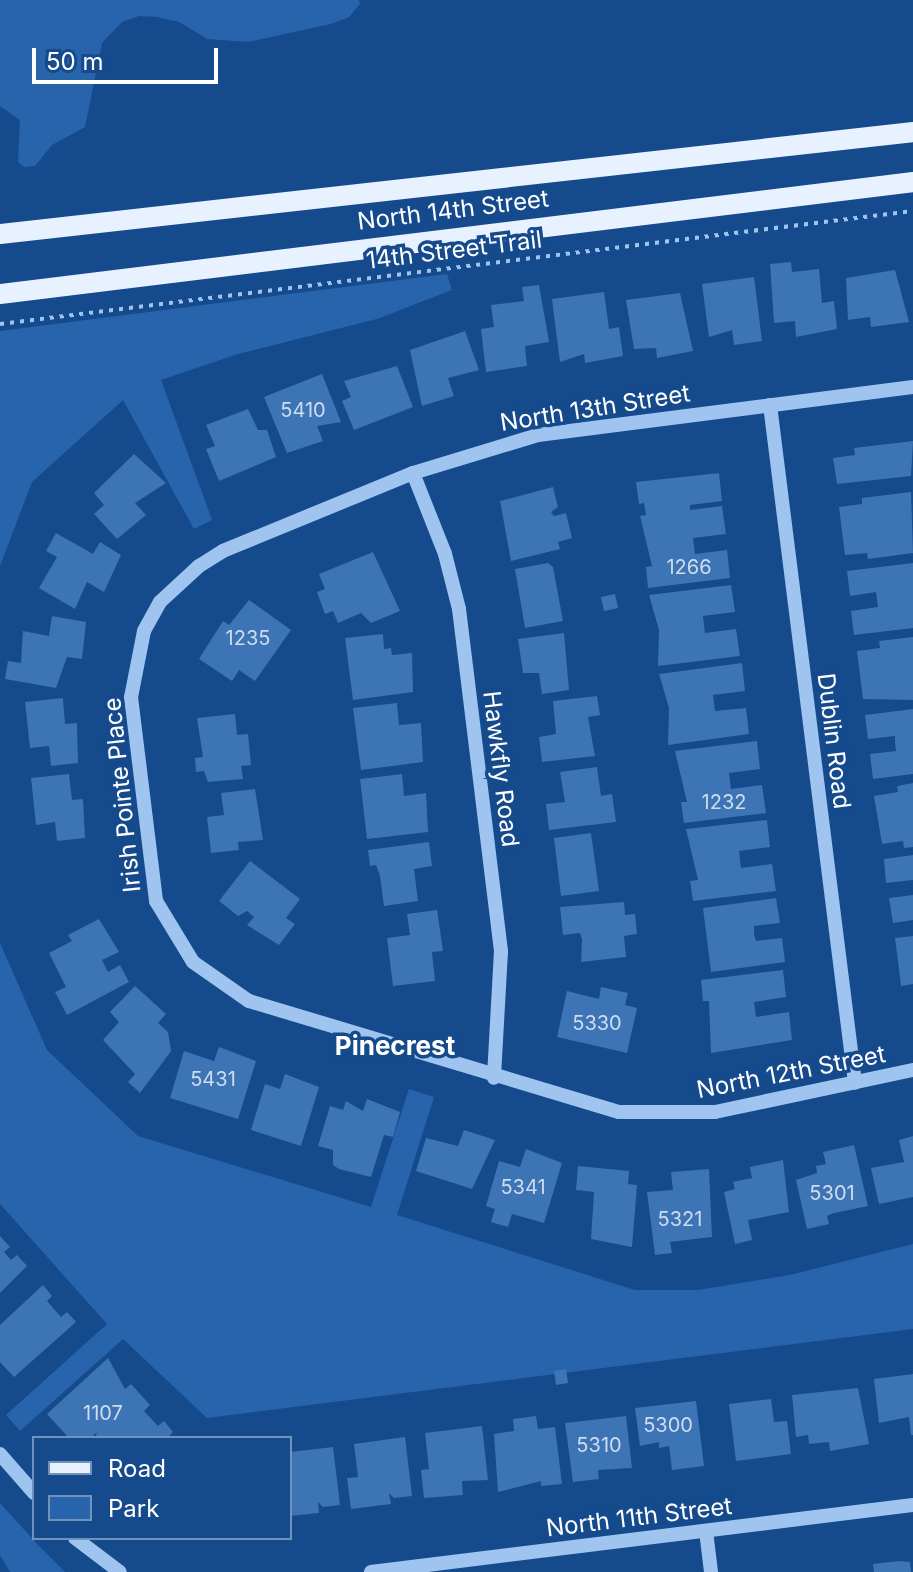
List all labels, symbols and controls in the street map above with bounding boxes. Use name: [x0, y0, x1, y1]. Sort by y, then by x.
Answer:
scale bar: [36, 32, 222, 82]
text: 50 m: [46, 47, 104, 76]
street label: North 14th Street: [356, 184, 550, 236]
street label: 14th Street Trail: [365, 225, 543, 275]
street label: North 13th Street: [498, 379, 692, 437]
house number: 5410: [280, 398, 326, 422]
house number: 1266: [666, 555, 712, 579]
house number: 1235: [226, 626, 270, 650]
street label: Dublin Road: [811, 671, 857, 811]
street label: Hawkfly Road: [477, 689, 525, 849]
street label: Irish Pointe Place: [97, 696, 147, 894]
house number: 1232: [702, 790, 746, 814]
house number: 5330: [572, 1011, 622, 1035]
district label: Pinecrest: [335, 1030, 455, 1062]
street label: North 12th Street: [694, 1040, 888, 1104]
house number: 5431: [190, 1067, 236, 1091]
house number: 5341: [500, 1175, 546, 1199]
house number: 5301: [809, 1181, 855, 1205]
house number: 5321: [658, 1207, 702, 1231]
house number: 1107: [83, 1401, 123, 1425]
house number: 5300: [643, 1413, 693, 1437]
house number: 5310: [576, 1433, 622, 1457]
legend: [32, 1436, 292, 1540]
text: Road: [108, 1454, 166, 1483]
street label: North 11th Street: [544, 1491, 734, 1543]
text: Park: [108, 1494, 159, 1523]

